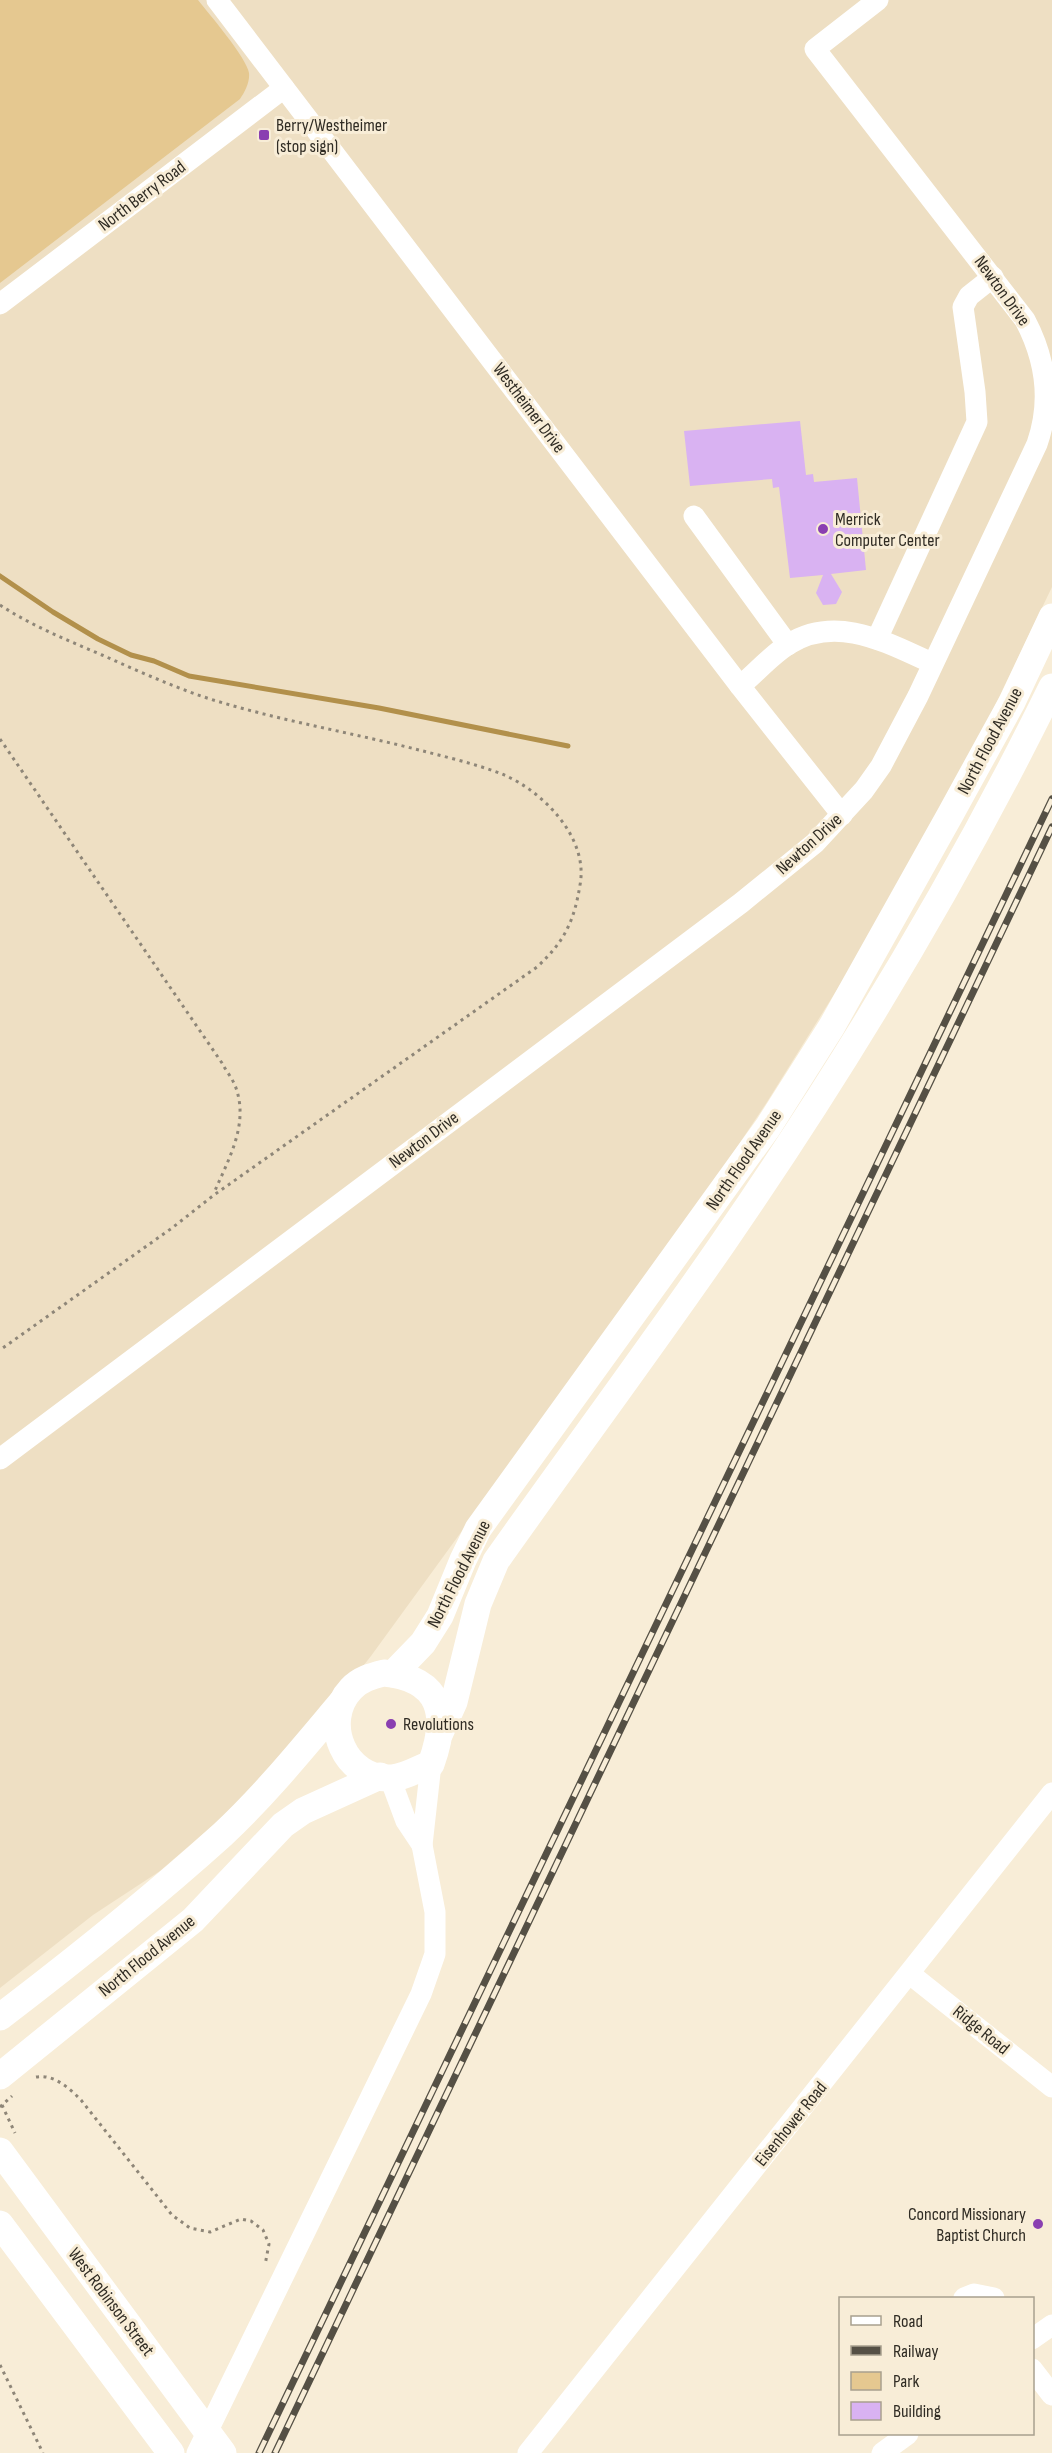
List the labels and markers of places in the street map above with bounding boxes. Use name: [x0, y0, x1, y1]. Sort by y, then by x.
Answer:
place label: Berry/Westheimer (stop sign): [276, 115, 387, 157]
marker: Berry/Westheimer (stop sign): [257, 128, 271, 142]
place label: Merrick Computer Center: [835, 509, 940, 551]
marker: Merrick Computer Center: [816, 522, 830, 536]
place label: Revolutions: [403, 1714, 474, 1735]
marker: Revolutions: [384, 1717, 398, 1731]
place label: Concord Missionary Baptist Church: [908, 2204, 1026, 2246]
marker: Concord Missionary Baptist Church: [1031, 2217, 1045, 2231]

